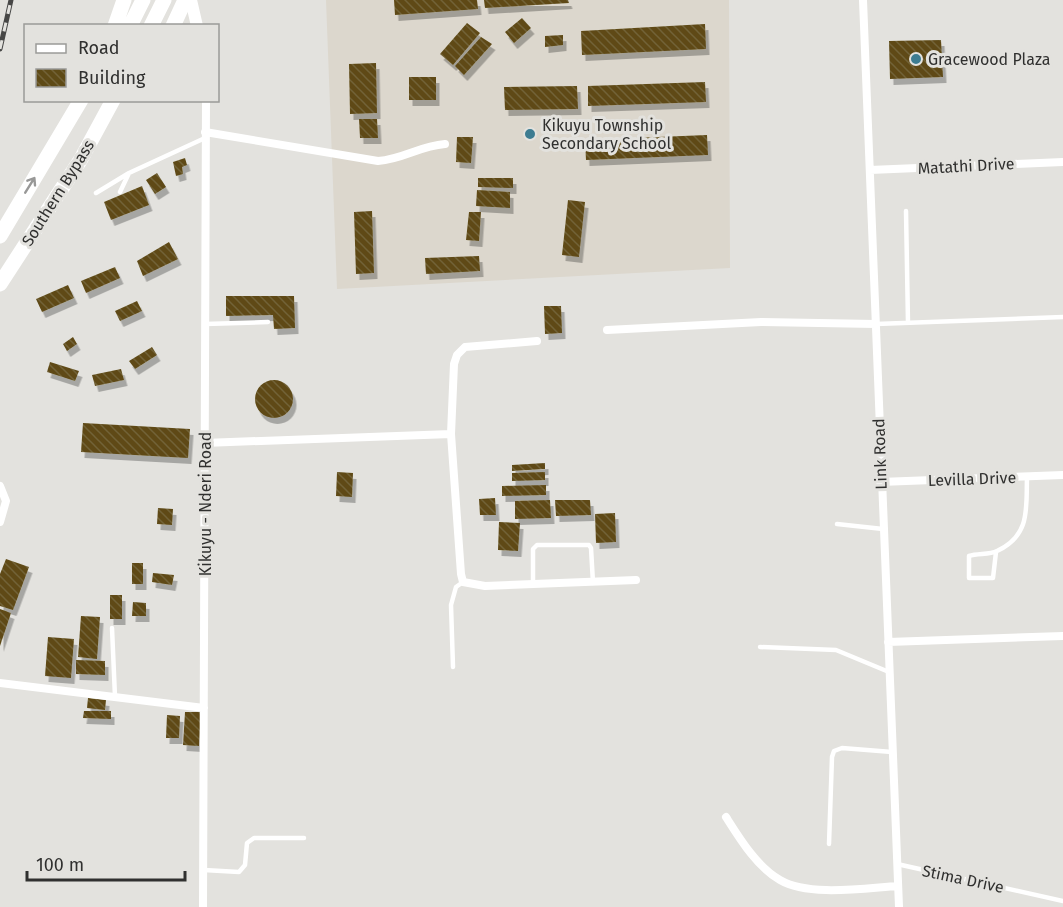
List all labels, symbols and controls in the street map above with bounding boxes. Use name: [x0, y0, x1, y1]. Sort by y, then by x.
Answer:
legend: [24, 24, 219, 102]
text: Road: [78, 37, 120, 59]
place label: Gracewood Plaza: [928, 50, 1050, 69]
marker: Gracewood Plaza: [909, 52, 923, 66]
text: Building: [78, 67, 146, 89]
place label: Kikuyu Township Secondary School: [542, 116, 671, 153]
marker: Kikuyu Township Secondary School: [523, 127, 537, 141]
street label: Southern Bypass: [18, 137, 98, 249]
street label: Matathi Drive: [917, 154, 1015, 178]
one-way arrow: [24, 177, 36, 194]
street label: Link Road: [869, 418, 891, 490]
street label: Kikuyu - Nderi Road: [196, 432, 215, 576]
street label: Levilla Drive: [928, 468, 1016, 490]
scale bar: [27, 844, 184, 882]
text: 100 m: [36, 854, 84, 876]
street label: Stima Drive: [920, 861, 1006, 897]

